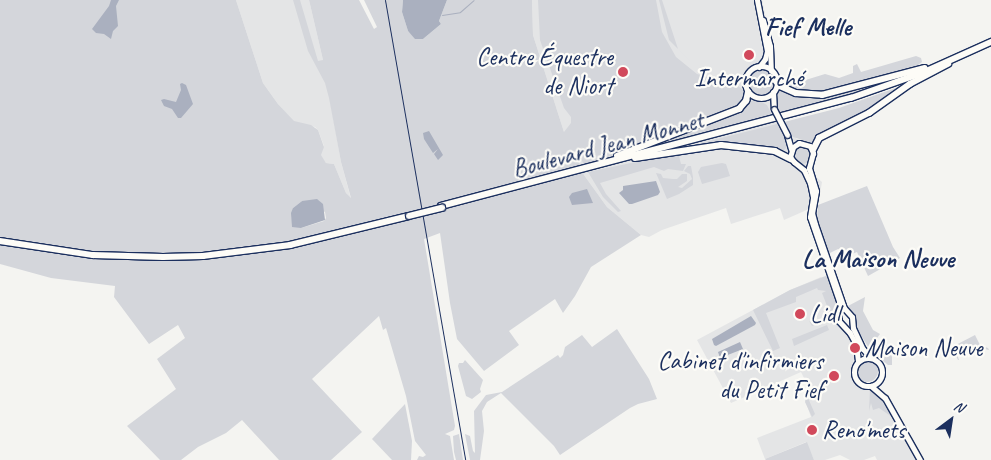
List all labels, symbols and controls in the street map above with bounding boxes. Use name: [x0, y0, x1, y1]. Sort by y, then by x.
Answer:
district label: Fief Melle: [765, 11, 851, 43]
place label: Centre Équestre de Niort: [476, 43, 613, 102]
marker: Intermarché: [743, 49, 755, 61]
place label: Intermarché: [695, 63, 803, 93]
marker: Centre Équestre de Niort: [617, 66, 629, 78]
street label: Boulevard Jean Monnet: [509, 105, 707, 185]
district label: La Maison Neuve: [801, 243, 955, 275]
place label: Lidl: [810, 299, 840, 329]
marker: Lidl: [794, 308, 806, 320]
place label: Maison Neuve: [865, 333, 982, 363]
marker: Maison Neuve: [849, 342, 861, 354]
place label: Cabinet d'infirmiers du Petit Fief: [658, 347, 823, 406]
marker: Cabinet d'infirmiers du Petit Fief: [827, 369, 841, 383]
north arrow: [926, 395, 976, 445]
text: N: [951, 397, 967, 416]
place label: Reno'mets: [822, 415, 905, 445]
marker: Reno'mets: [806, 424, 818, 436]

